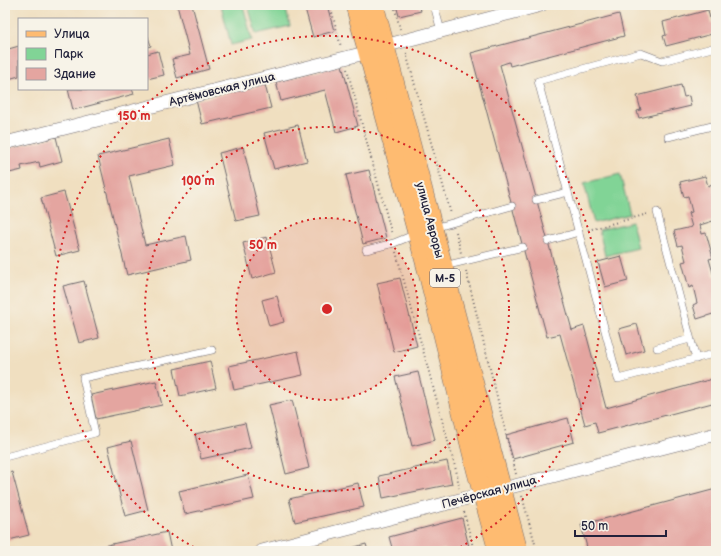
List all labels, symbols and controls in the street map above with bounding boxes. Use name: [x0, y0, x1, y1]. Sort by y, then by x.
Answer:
legend: [18, 18, 148, 90]
text: Улица: [54, 27, 90, 42]
text: Парк: [54, 47, 84, 62]
text: Здание: [54, 67, 96, 82]
street label: Артёмовская улица: [167, 69, 277, 110]
text: 150 m: [118, 109, 150, 124]
text: 100 m: [181, 174, 215, 189]
street label: улица Авроры: [412, 180, 447, 260]
text: 50 m: [249, 238, 277, 253]
road number: М-5: [430, 269, 460, 287]
centre of rings: [320, 302, 334, 316]
street label: Печёрская улица: [440, 473, 538, 512]
scale bar: [575, 512, 666, 538]
text: 50 m: [581, 519, 608, 534]

